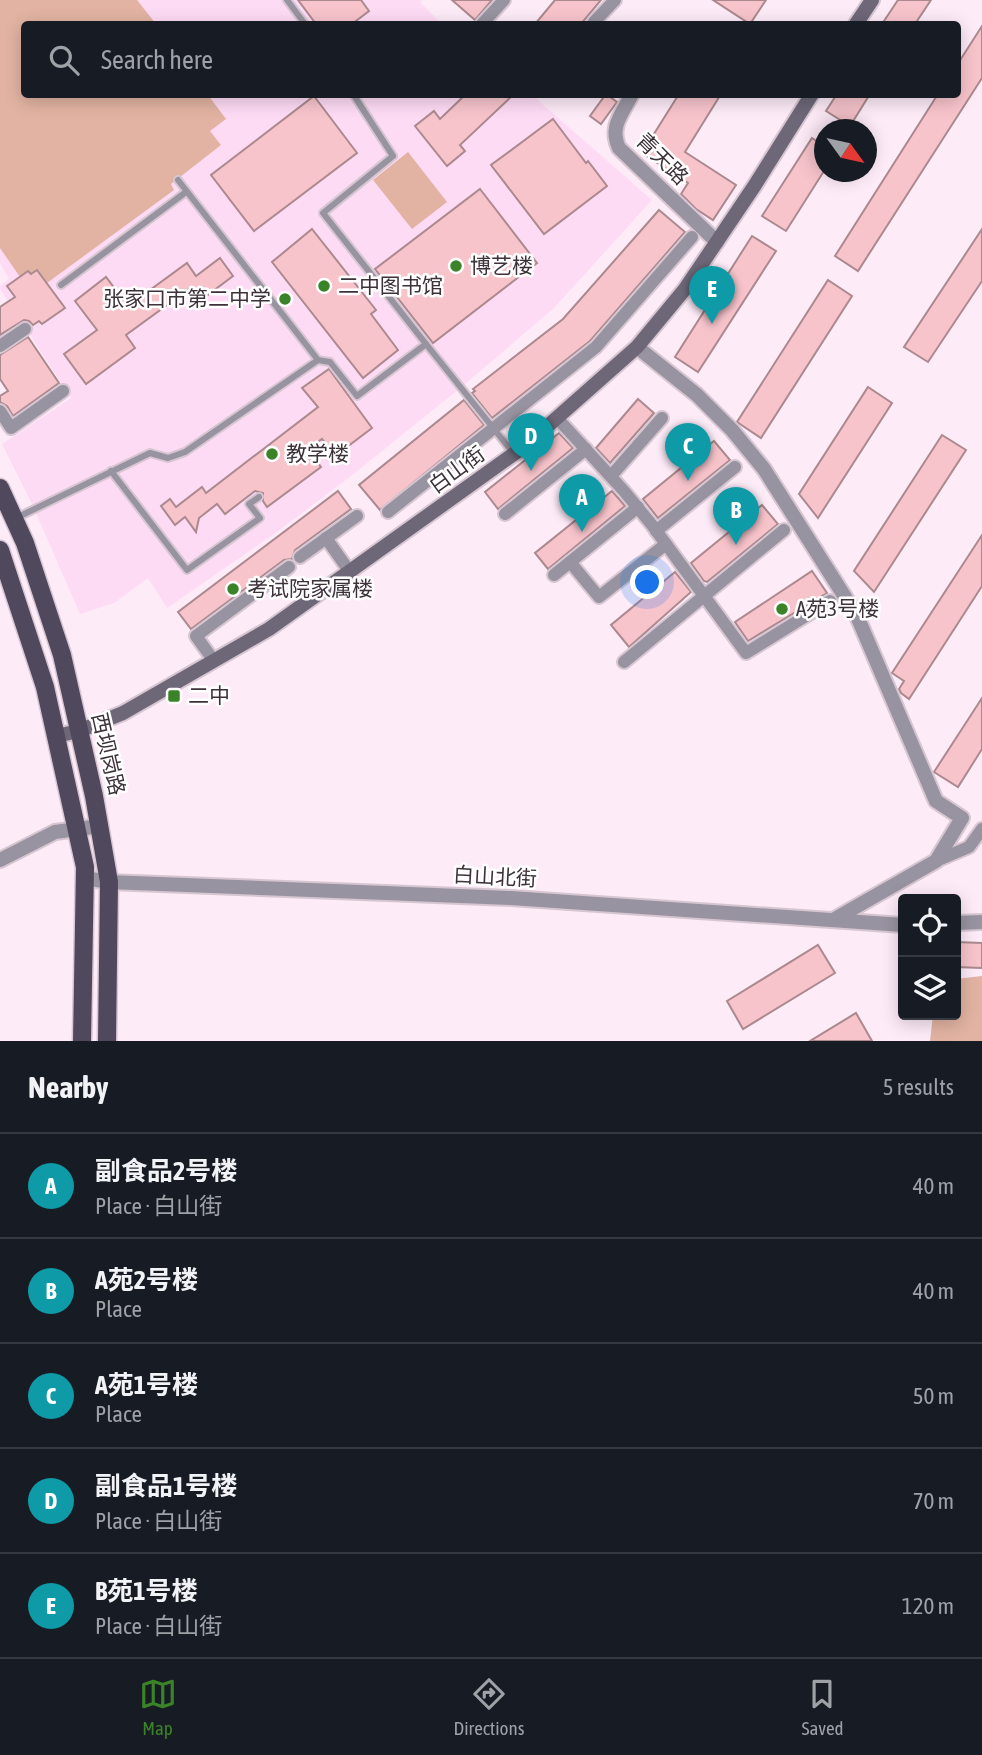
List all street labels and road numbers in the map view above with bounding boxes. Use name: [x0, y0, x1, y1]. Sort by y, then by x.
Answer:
street label: 青天路: [632, 128, 693, 189]
street label: 白山街: [424, 441, 489, 497]
street label: 西坝岗路: [88, 710, 130, 797]
street label: 白山北街: [452, 862, 538, 890]

